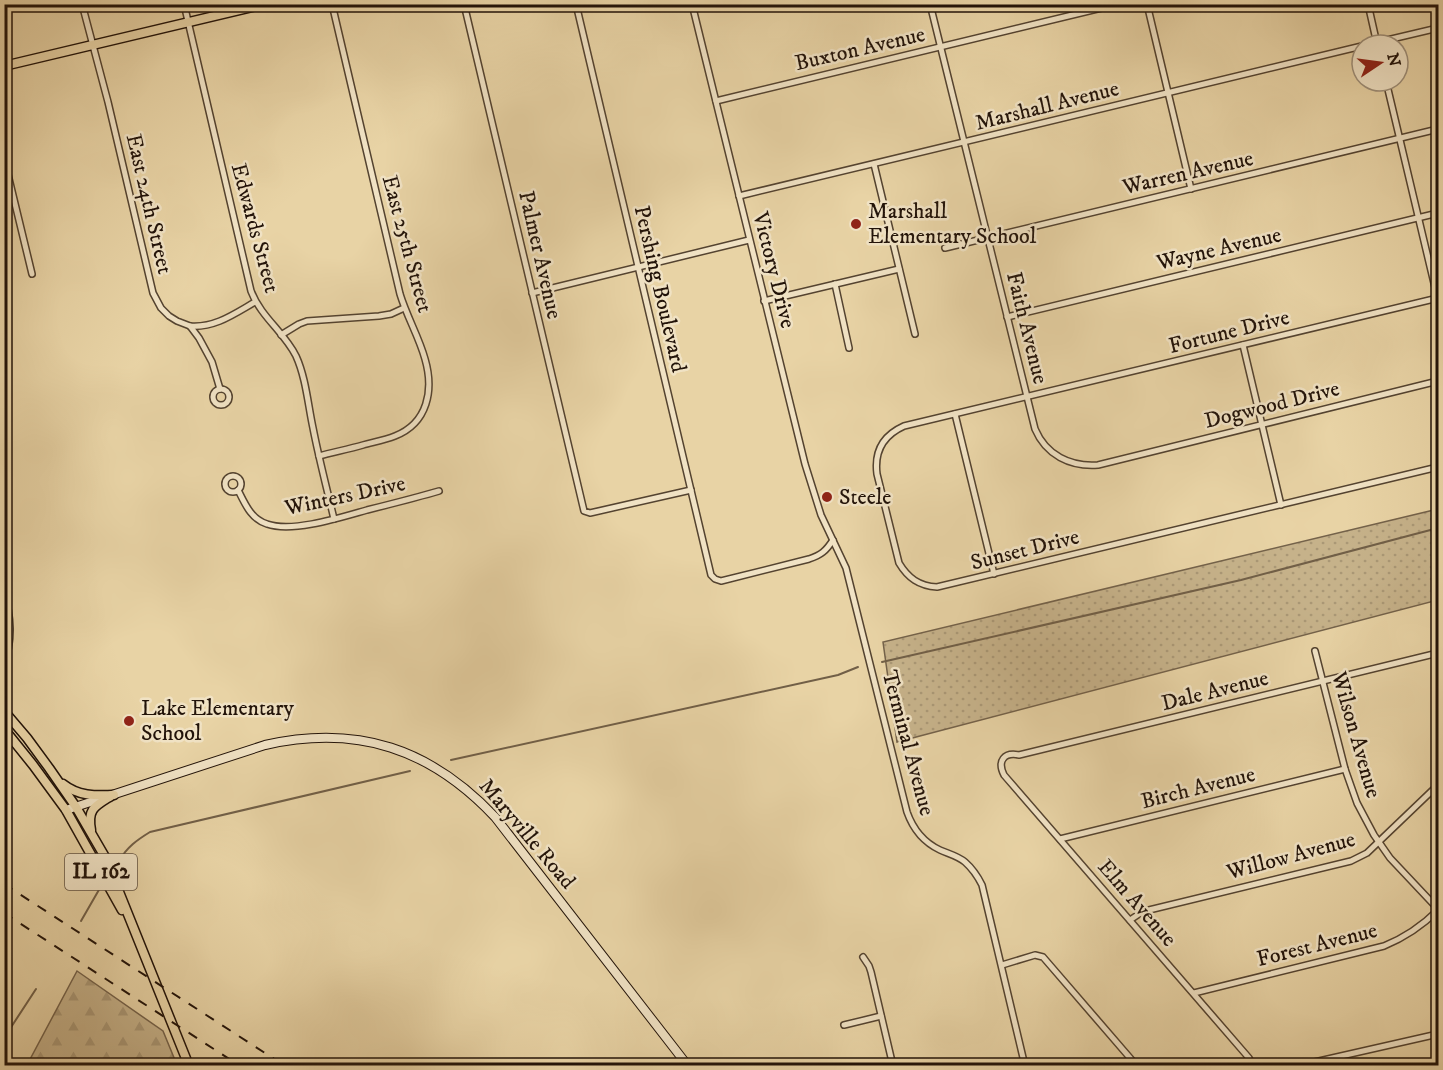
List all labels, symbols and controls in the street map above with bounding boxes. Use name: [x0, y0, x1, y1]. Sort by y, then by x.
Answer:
street label: Buxton Avenue: [792, 21, 928, 77]
north arrow: [1350, 33, 1410, 93]
text: N: [1382, 51, 1405, 69]
street label: Marshall Avenue: [972, 75, 1122, 137]
street label: East 24th Street: [120, 131, 178, 277]
street label: Warren Avenue: [1119, 145, 1256, 201]
street label: Edwards Street: [225, 160, 285, 296]
street label: East 25th Street: [376, 172, 438, 316]
street label: Palmer Avenue: [512, 188, 568, 322]
place label: Marshall Elementary School: [868, 198, 1037, 250]
street label: Pershing Boulevard: [628, 203, 692, 375]
street label: Victory Drive: [746, 208, 801, 331]
marker: Marshall Elementary School: [849, 217, 863, 231]
street label: Wayne Avenue: [1153, 222, 1284, 277]
street label: Faith Avenue: [1000, 269, 1054, 387]
street label: Fortune Drive: [1166, 304, 1292, 360]
street label: Dogwood Drive: [1202, 375, 1342, 435]
street label: Winters Drive: [281, 470, 408, 522]
place label: Steele: [839, 484, 891, 511]
marker: Steele: [820, 490, 834, 504]
street label: Sunset Drive: [968, 523, 1082, 577]
street label: Dale Avenue: [1159, 665, 1271, 717]
street label: Terminal Avenue: [876, 667, 940, 819]
street label: Wilson Avenue: [1325, 668, 1387, 801]
place label: Lake Elementary School: [141, 695, 294, 747]
marker: Lake Elementary School: [122, 714, 136, 728]
street label: Birch Avenue: [1138, 761, 1258, 815]
street label: Maryville Road: [473, 773, 581, 895]
street label: Willow Avenue: [1223, 826, 1358, 886]
road number: IL 162: [65, 854, 137, 890]
street label: Elm Avenue: [1092, 854, 1182, 952]
street label: Forest Avenue: [1254, 917, 1380, 973]

